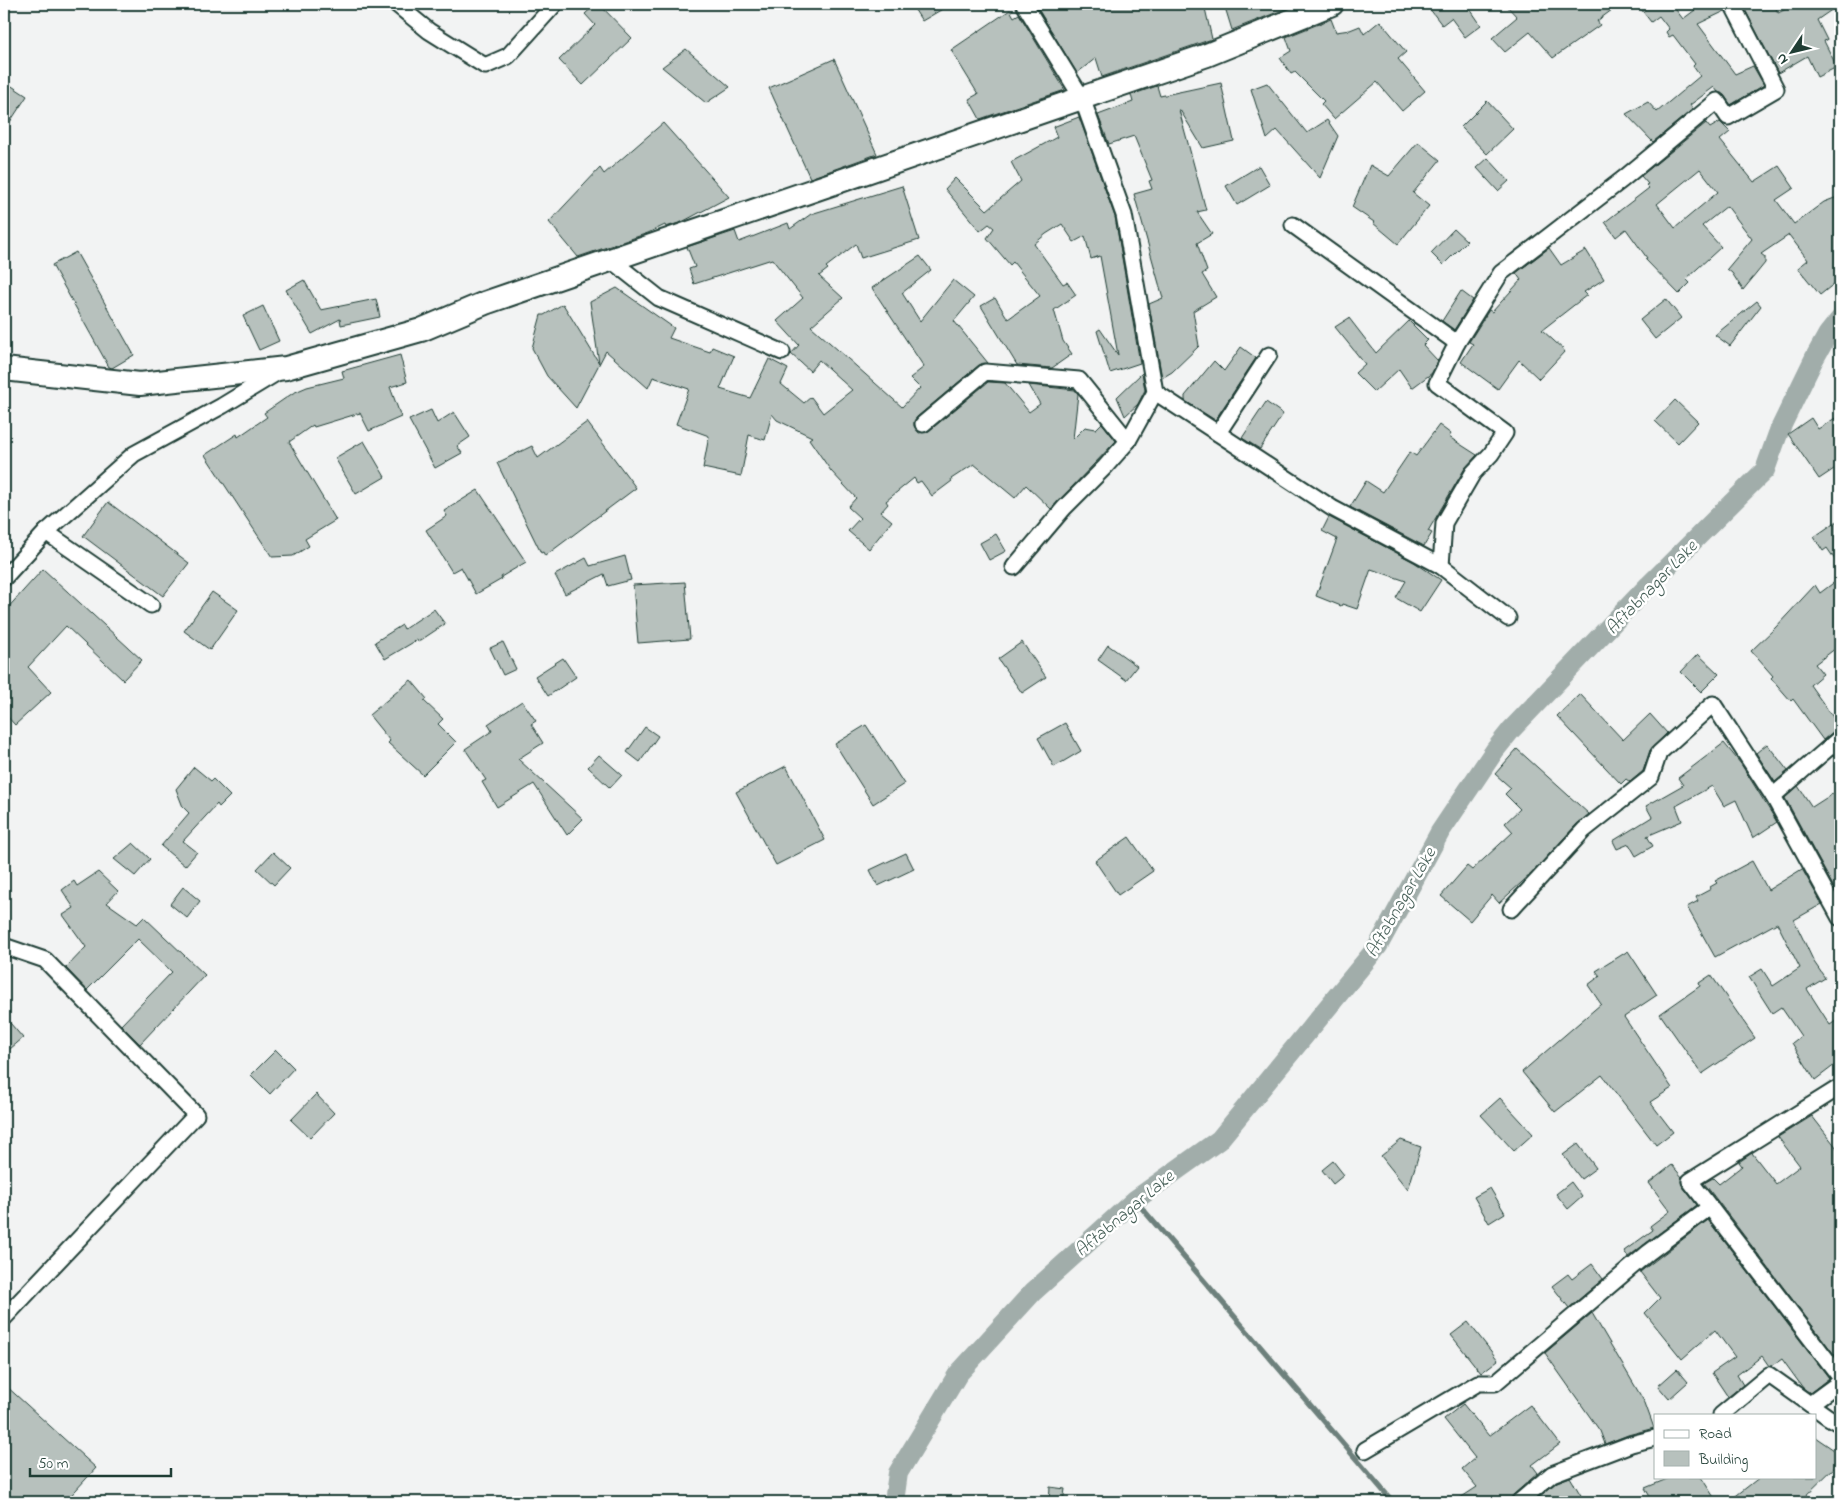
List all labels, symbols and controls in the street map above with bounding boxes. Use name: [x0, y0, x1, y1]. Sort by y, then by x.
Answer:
north arrow: [1766, 28, 1816, 78]
text: N: [1771, 49, 1794, 68]
water label: Aftabnagar Lake: [1600, 535, 1705, 642]
water label: Aftabnagar Lake: [1360, 843, 1444, 963]
water label: Aftabnagar Lake: [1070, 1165, 1181, 1264]
legend: [1654, 1414, 1816, 1478]
text: Road: [1699, 1423, 1732, 1445]
scale bar: [30, 1446, 171, 1478]
text: Building: [1698, 1449, 1748, 1472]
text: 50 m: [38, 1453, 69, 1475]

